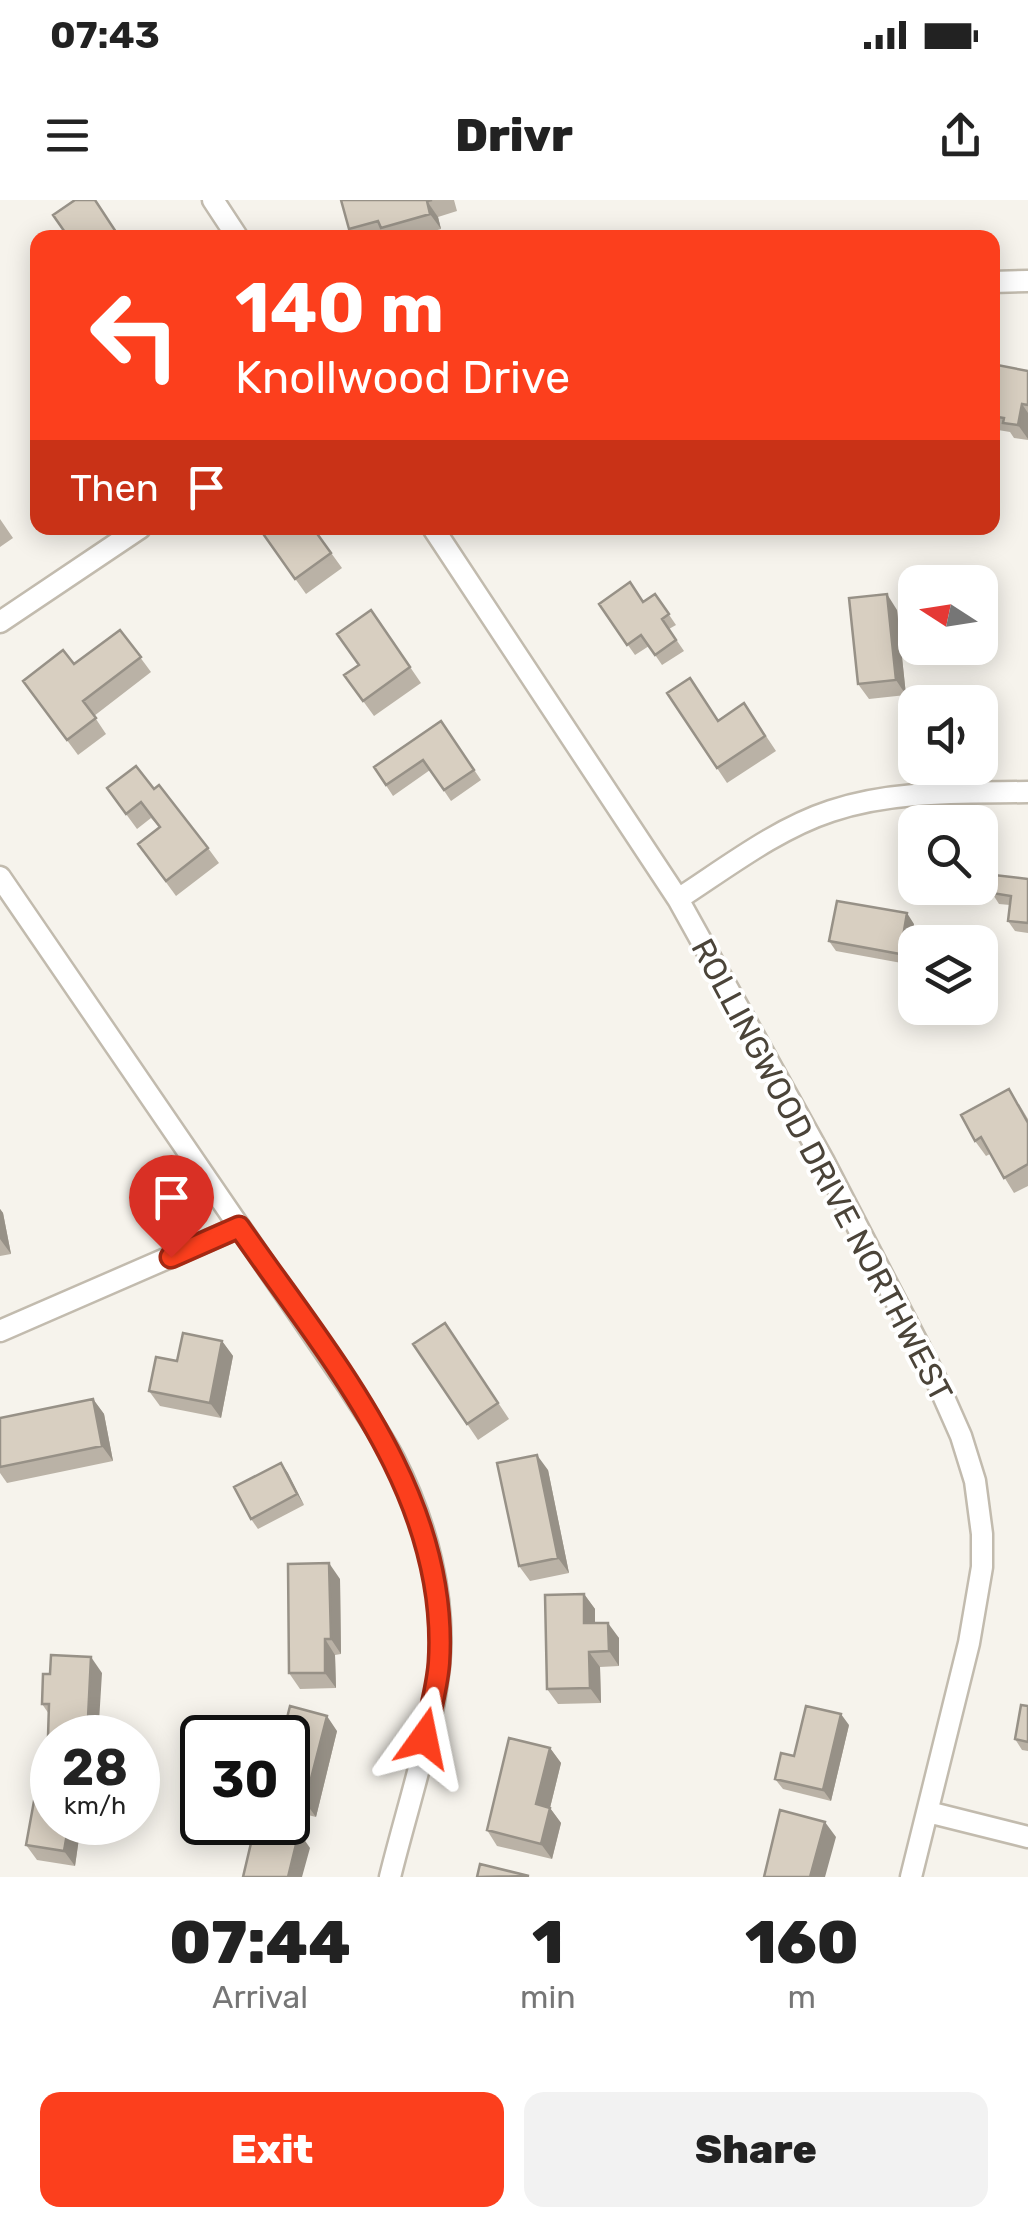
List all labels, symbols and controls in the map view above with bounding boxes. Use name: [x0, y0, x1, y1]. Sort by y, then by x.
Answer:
text: 07:43: [50, 12, 160, 58]
icon: menu: [40, 108, 95, 163]
icon: share: [933, 108, 988, 163]
text: Drivr: [455, 109, 573, 162]
text: 140 m: [235, 267, 444, 350]
icon: left: [70, 270, 200, 400]
text: Knollwood Drive: [235, 351, 570, 404]
icon: arrive: [179, 460, 234, 515]
text: Then: [70, 465, 159, 511]
north arrow: [898, 565, 998, 665]
map controls: [898, 565, 998, 1025]
button: sound: [898, 685, 998, 785]
button: search: [898, 805, 998, 905]
button: layers: [898, 925, 998, 1025]
street label: ROLLINGWOOD DRIVE NORTHWEST: [683, 932, 961, 1408]
pin: [129, 1155, 214, 1258]
icon: arrive: [144, 1170, 199, 1225]
position arrow: [372, 1686, 476, 1790]
speed limit sign: 30: [180, 1715, 310, 1845]
text: 28: [62, 1738, 128, 1798]
text: km/h: [64, 1791, 126, 1820]
text: 07:44: [169, 1907, 351, 1978]
text: 1: [532, 1907, 564, 1978]
text: 160: [745, 1907, 859, 1978]
text: Arrival: [212, 1978, 308, 2016]
text: min: [520, 1978, 576, 2016]
text: m: [788, 1978, 816, 2016]
button: Exit: [40, 2092, 504, 2207]
button: Share: [524, 2092, 988, 2207]

